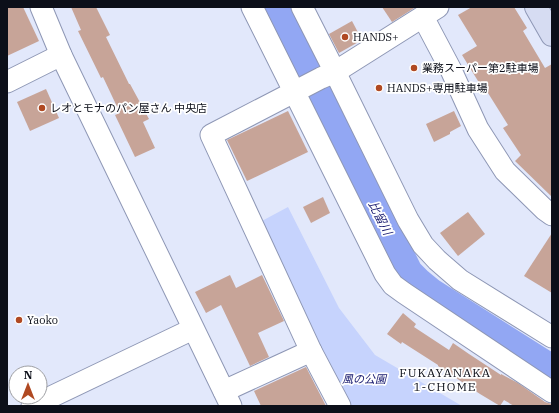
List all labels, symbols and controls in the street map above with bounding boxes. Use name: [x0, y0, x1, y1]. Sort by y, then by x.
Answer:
place label: HANDS+: [353, 30, 399, 44]
marker: HANDS+: [340, 32, 350, 42]
place label: 業務スーパー第2駐車場: [422, 61, 539, 75]
marker: 業務スーパー第2駐車場: [409, 63, 419, 73]
place label: HANDS+専用駐車場: [387, 81, 488, 95]
marker: HANDS+専用駐車場: [374, 83, 384, 93]
place label: レオとモナのパン屋さん 中央店: [50, 101, 207, 115]
marker: レオとモナのパン屋さん 中央店: [37, 103, 47, 113]
water label: 比留川: [366, 198, 396, 239]
place label: Yaoko: [27, 313, 58, 327]
marker: Yaoko: [14, 315, 24, 325]
north arrow: [8, 365, 48, 405]
district label: FUKAYANAKA 1-CHOME: [399, 365, 491, 394]
text: N: [24, 368, 33, 382]
park label: 風の公園: [342, 372, 388, 386]

